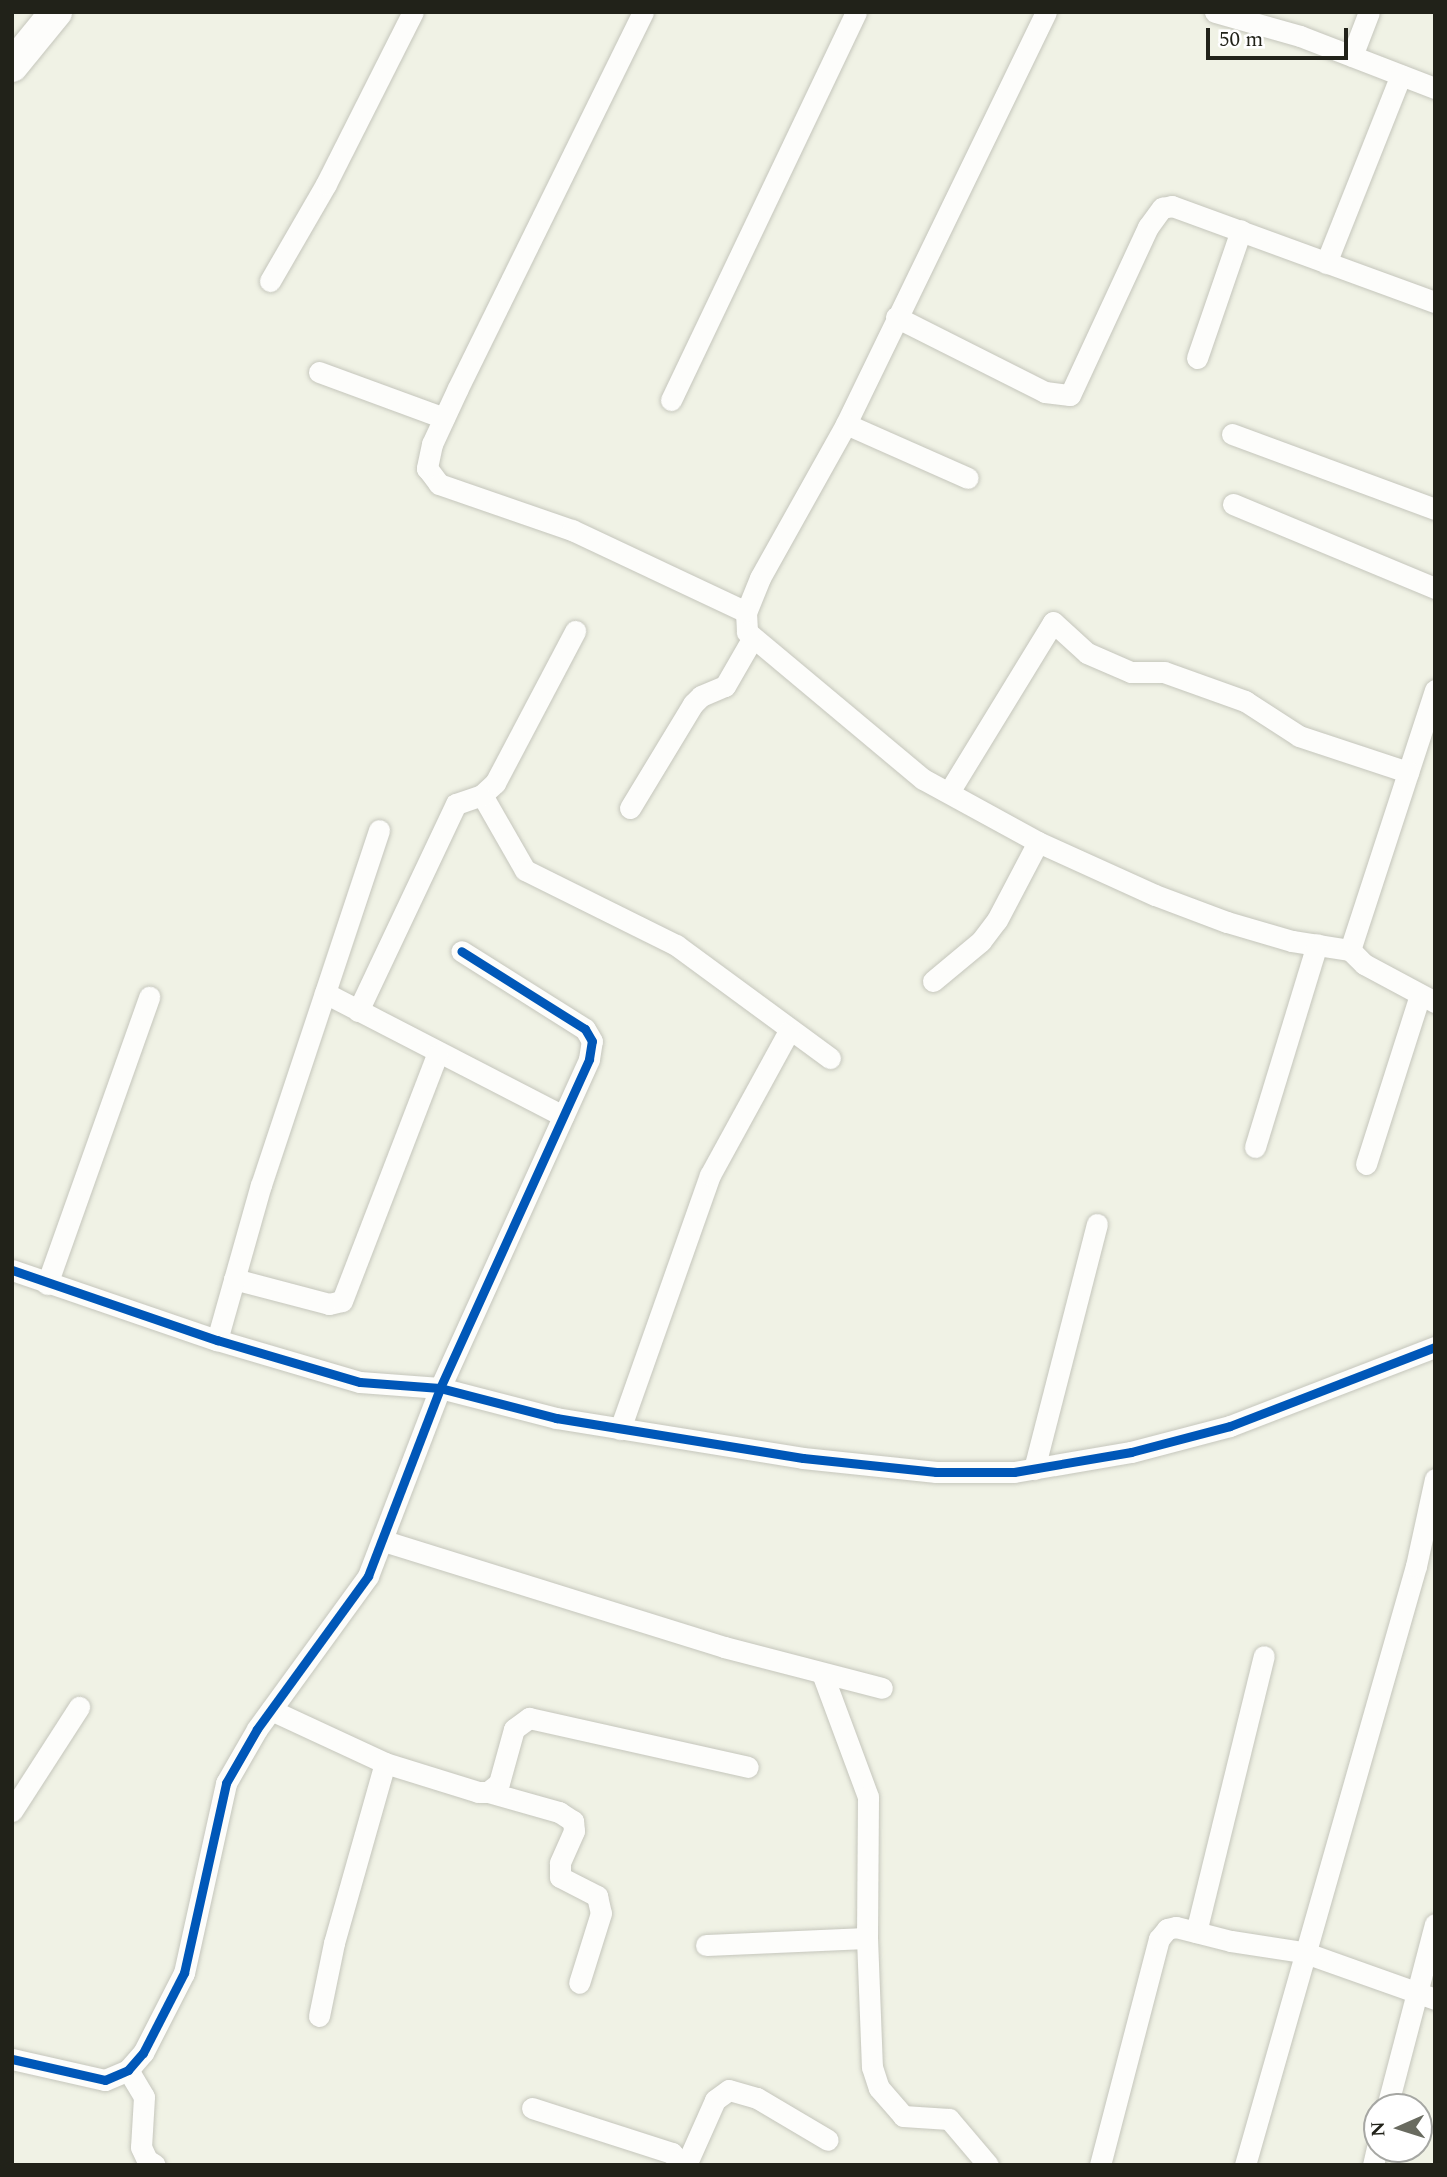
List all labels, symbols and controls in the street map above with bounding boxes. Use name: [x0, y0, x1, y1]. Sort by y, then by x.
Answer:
scale bar: [1209, 14, 1351, 58]
text: 50 m: [1219, 24, 1263, 56]
north arrow: [1363, 2093, 1433, 2163]
text: N: [1364, 2121, 1393, 2138]

